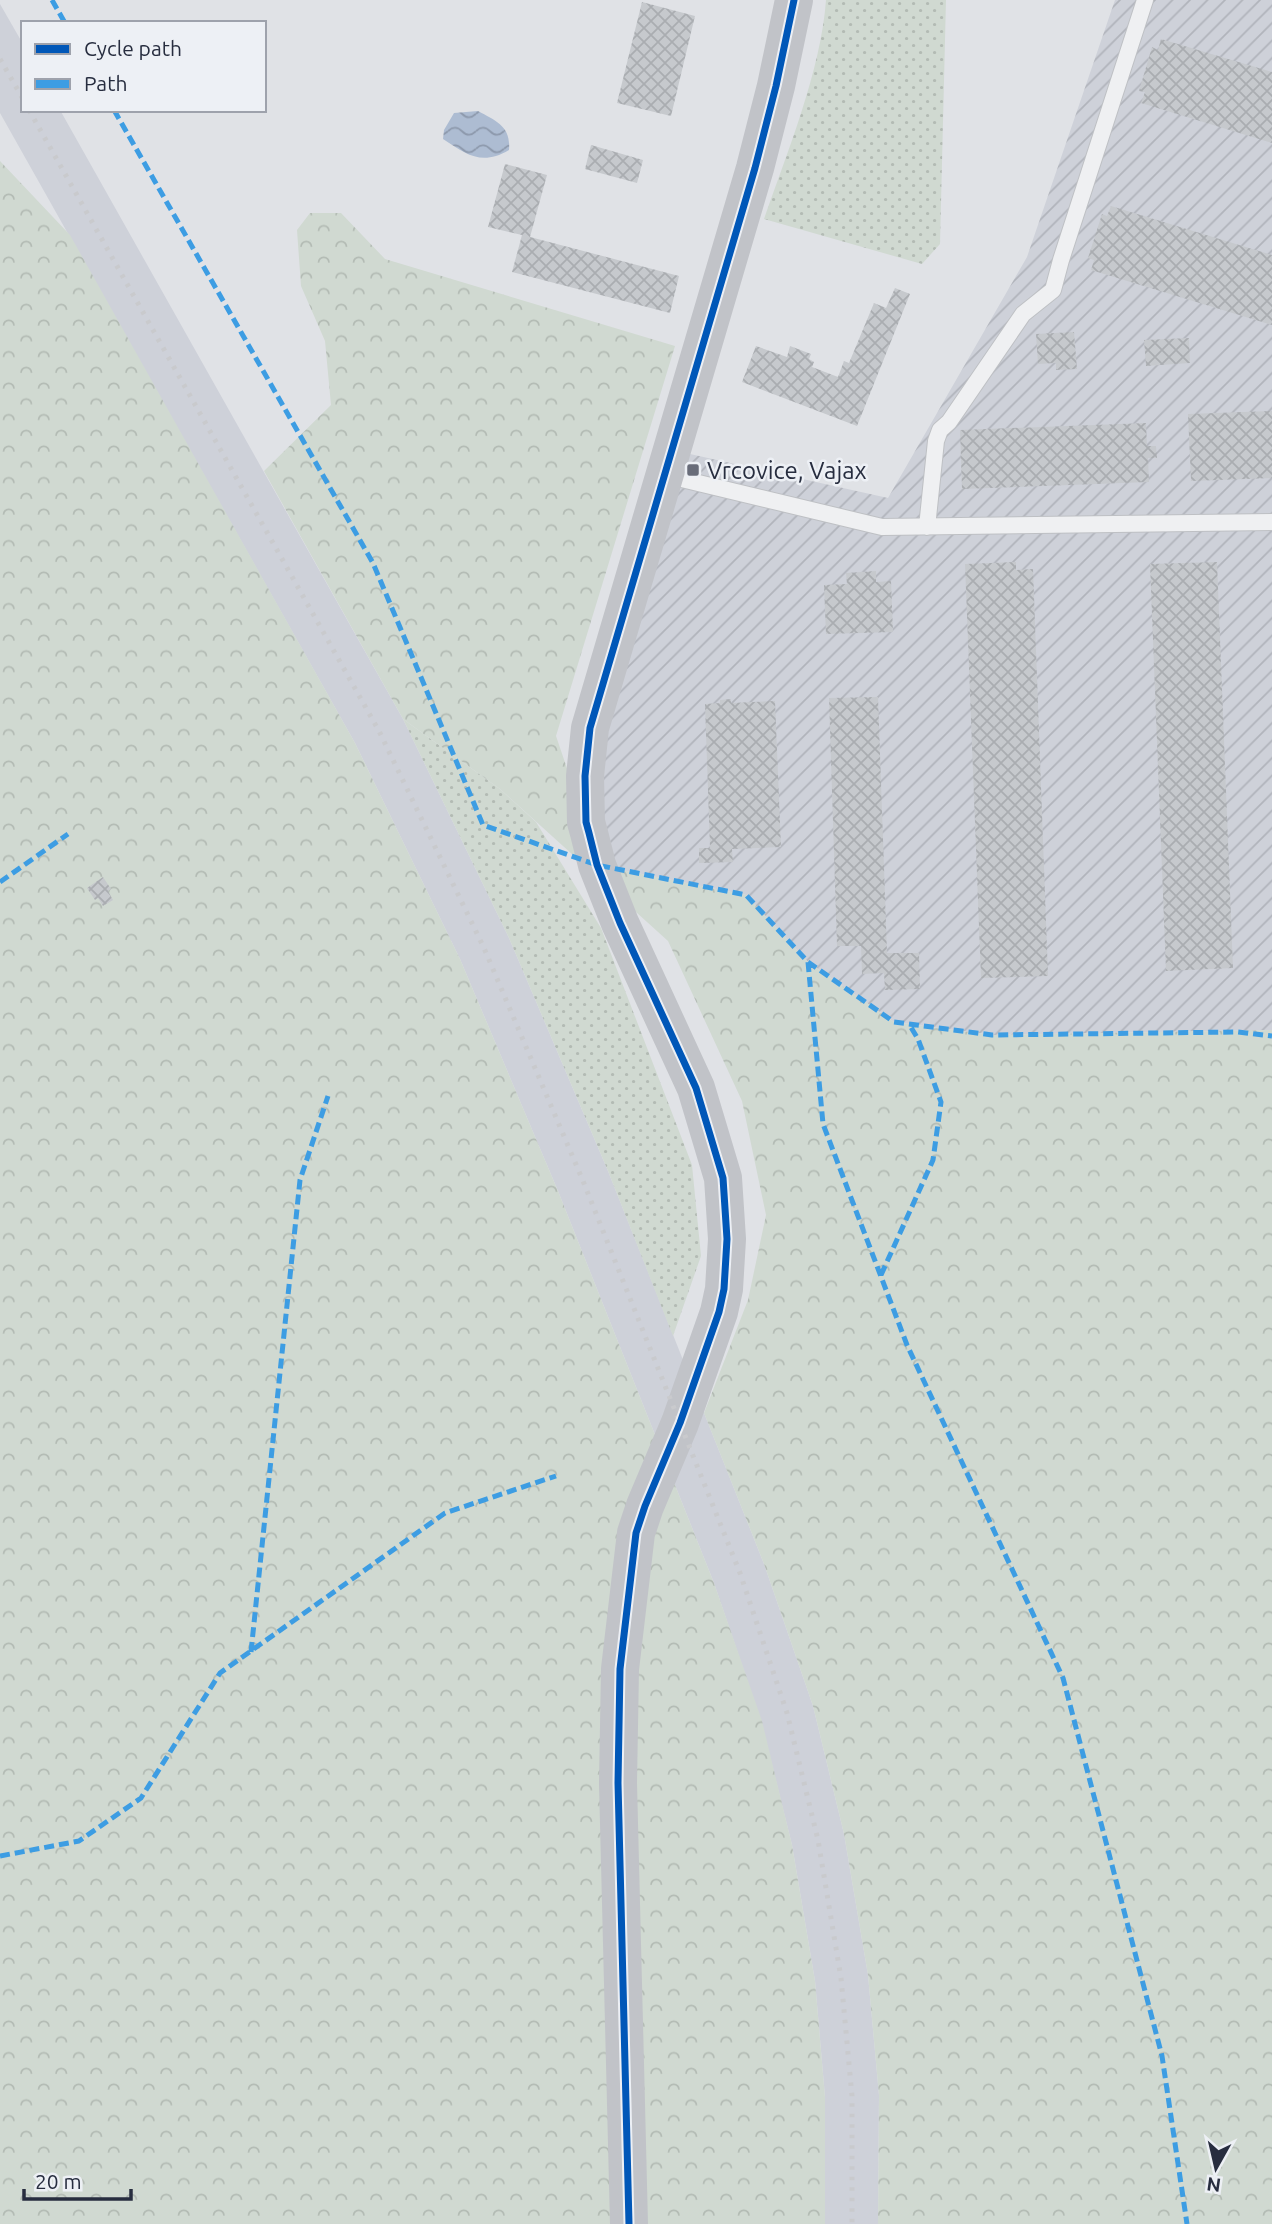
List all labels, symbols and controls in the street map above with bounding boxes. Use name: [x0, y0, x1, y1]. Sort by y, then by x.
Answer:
legend: [21, 21, 266, 112]
text: Cycle path: [84, 36, 182, 60]
text: Path: [84, 71, 127, 95]
place label: Vrcovice, Vajax: [707, 457, 867, 484]
marker: Vrcovice, Vajax: [685, 462, 701, 478]
north arrow: [1181, 2133, 1251, 2203]
scale bar: [24, 2158, 131, 2202]
text: 20 m: [35, 2169, 82, 2193]
text: N: [1205, 2173, 1222, 2197]

